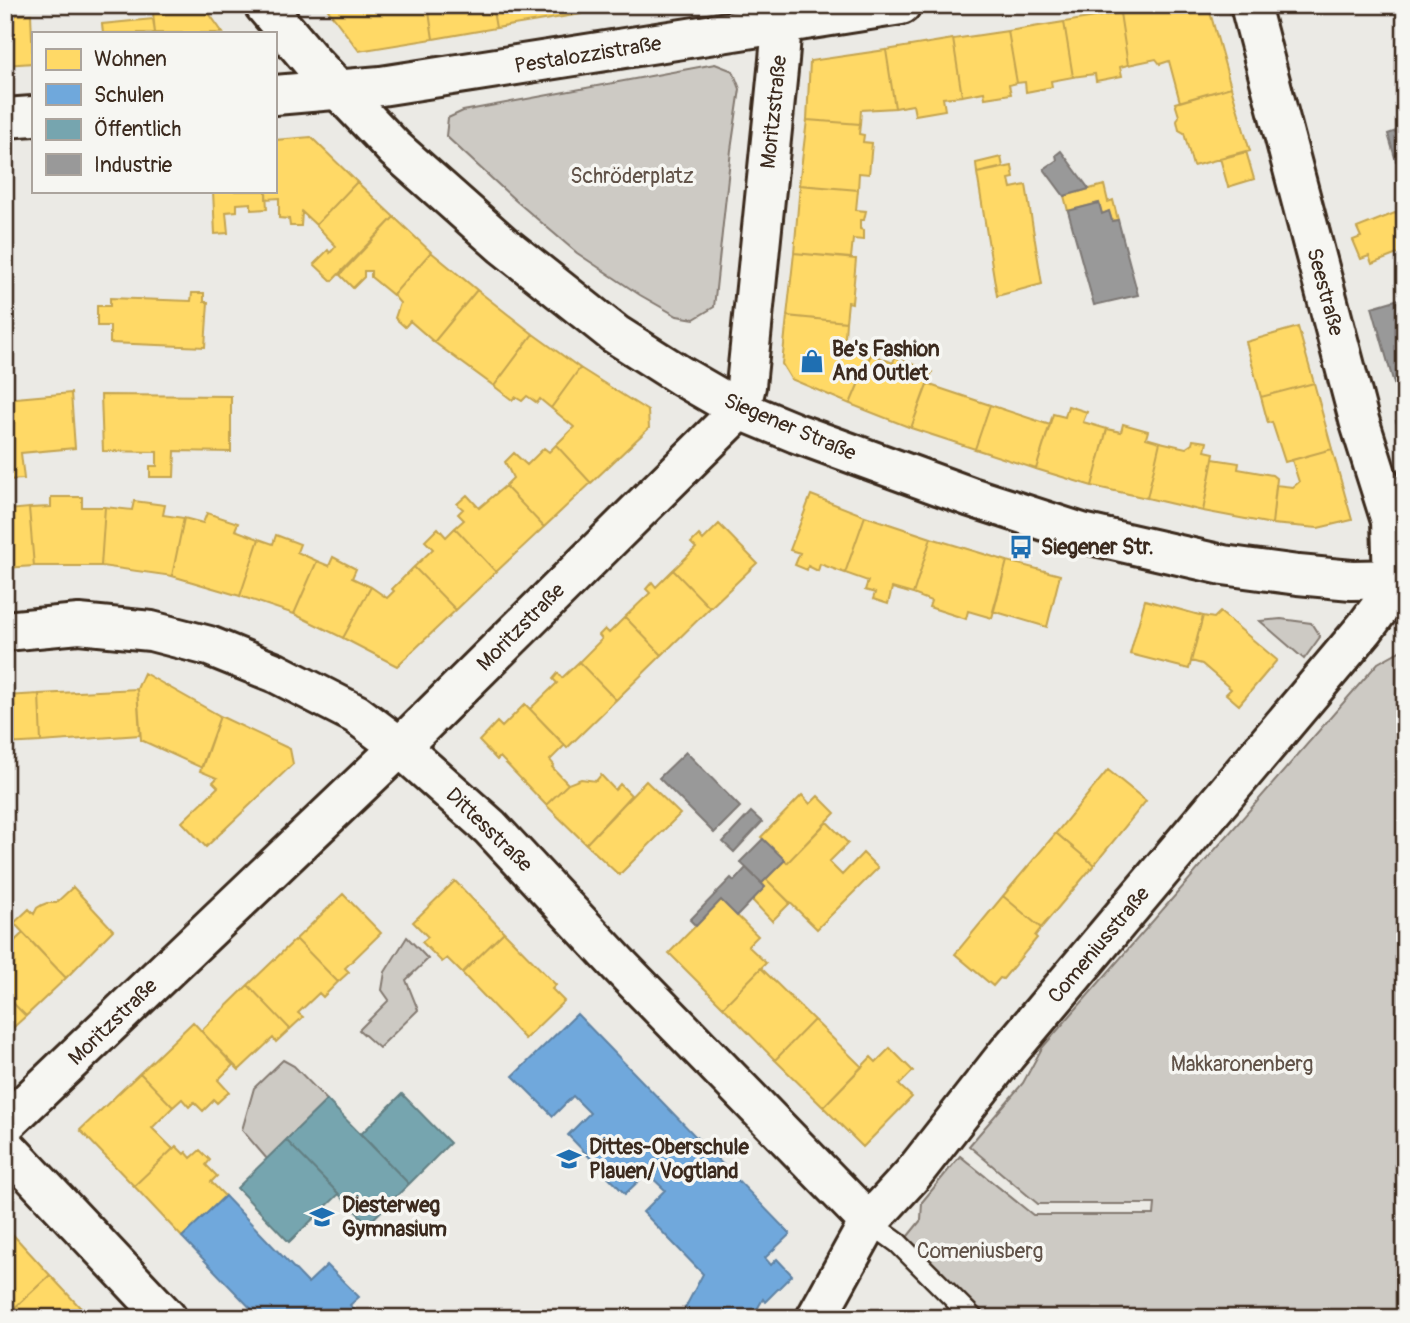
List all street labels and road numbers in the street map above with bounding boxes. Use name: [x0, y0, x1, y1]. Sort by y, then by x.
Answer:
street label: Pestalozzistraße: [513, 30, 664, 80]
street label: Moritzstraße: [755, 53, 793, 170]
street label: Seestraße: [1300, 245, 1350, 340]
street label: Siegener Straße: [720, 387, 861, 467]
street label: Moritzstraße: [471, 577, 571, 677]
street label: Dittesstraße: [440, 782, 539, 879]
street label: Comeniusstraße: [1042, 880, 1156, 1009]
street label: Moritzstraße: [63, 972, 164, 1071]

